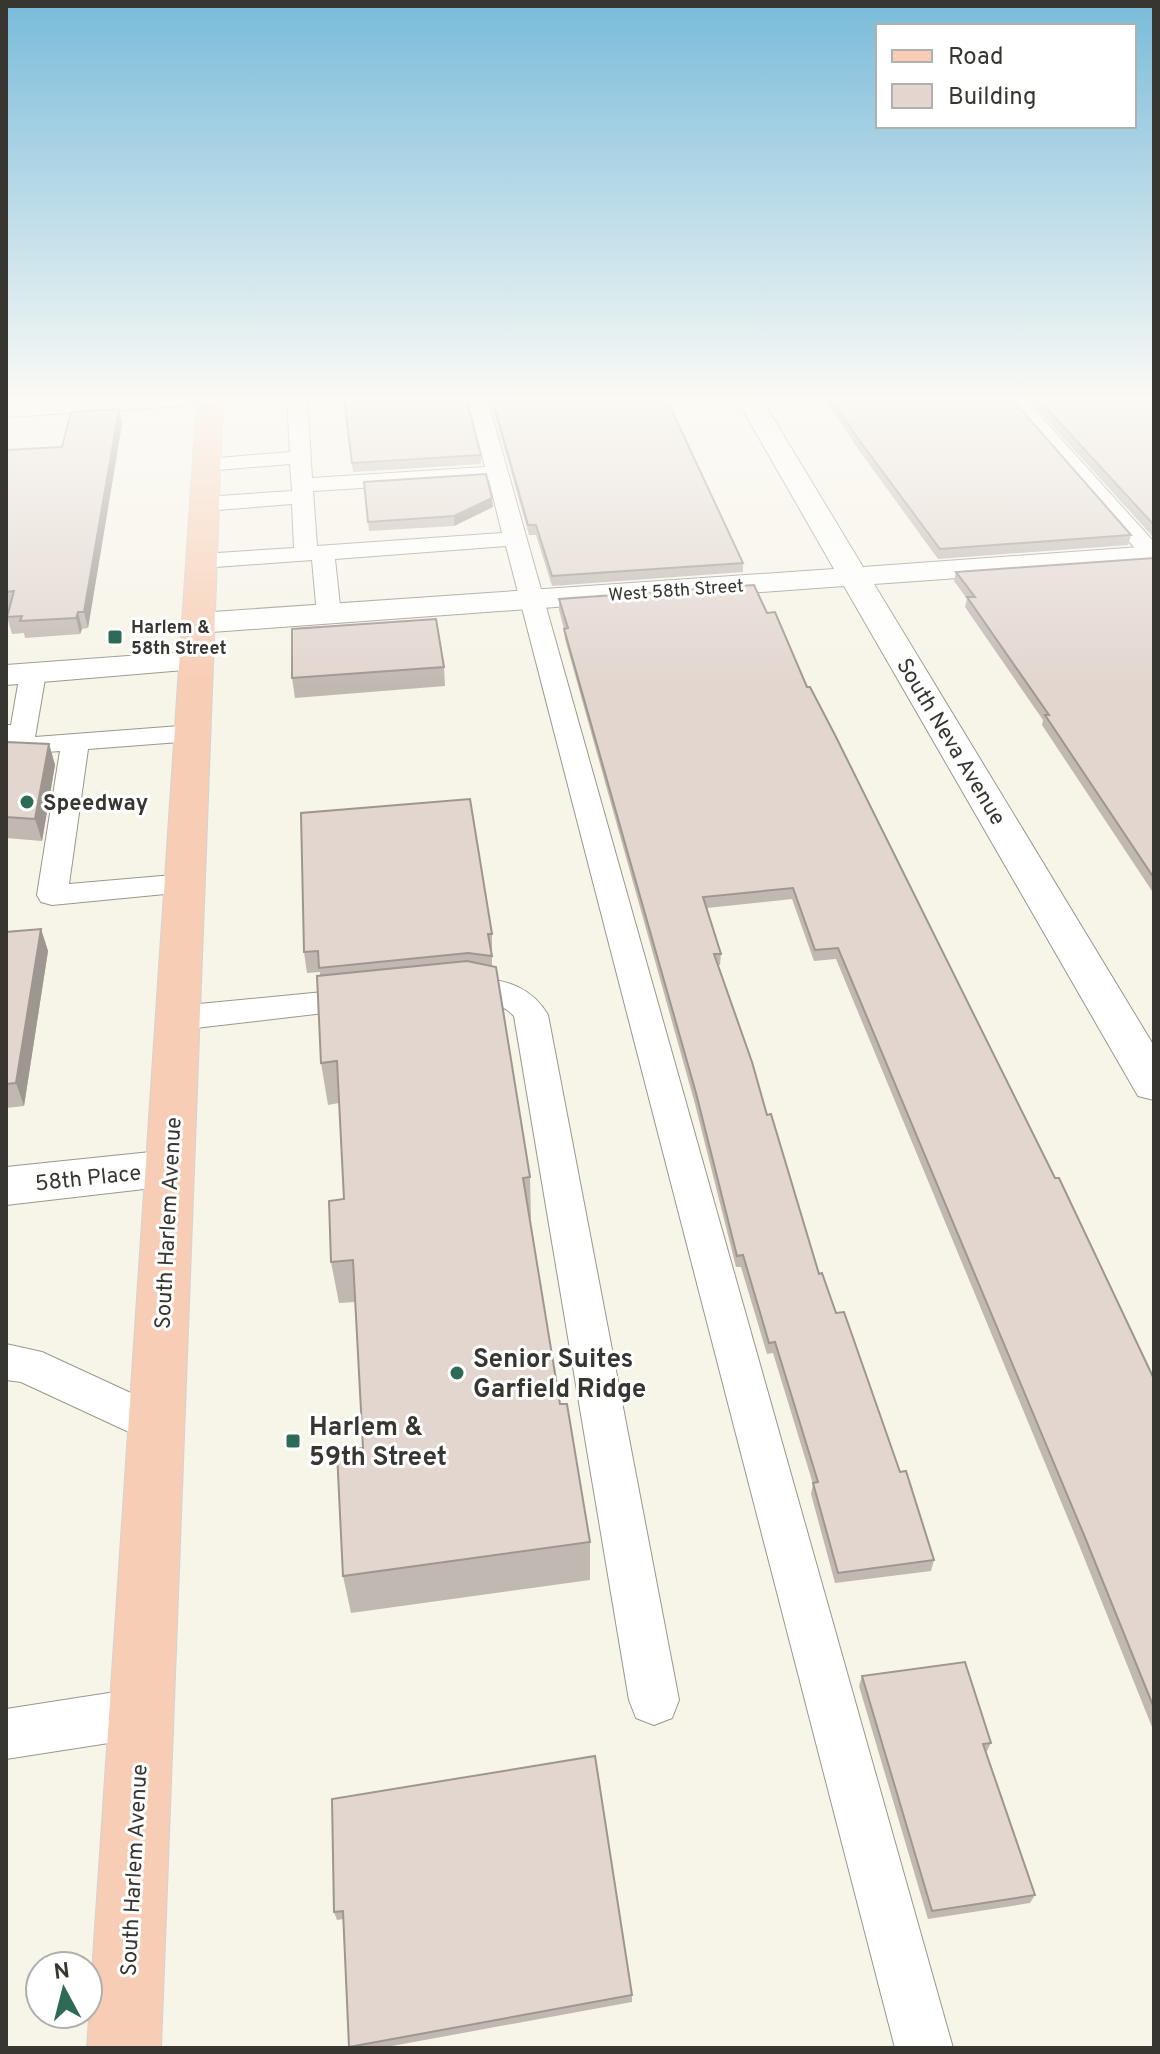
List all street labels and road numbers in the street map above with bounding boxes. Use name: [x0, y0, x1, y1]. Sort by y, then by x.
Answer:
street label: West 58th Street: [608, 575, 745, 608]
street label: South Neva Avenue: [889, 654, 1010, 831]
street label: South Harlem Avenue: [150, 1116, 189, 1330]
street label: 58th Place: [34, 1160, 143, 1198]
street label: South Harlem Avenue: [116, 1763, 155, 1977]

